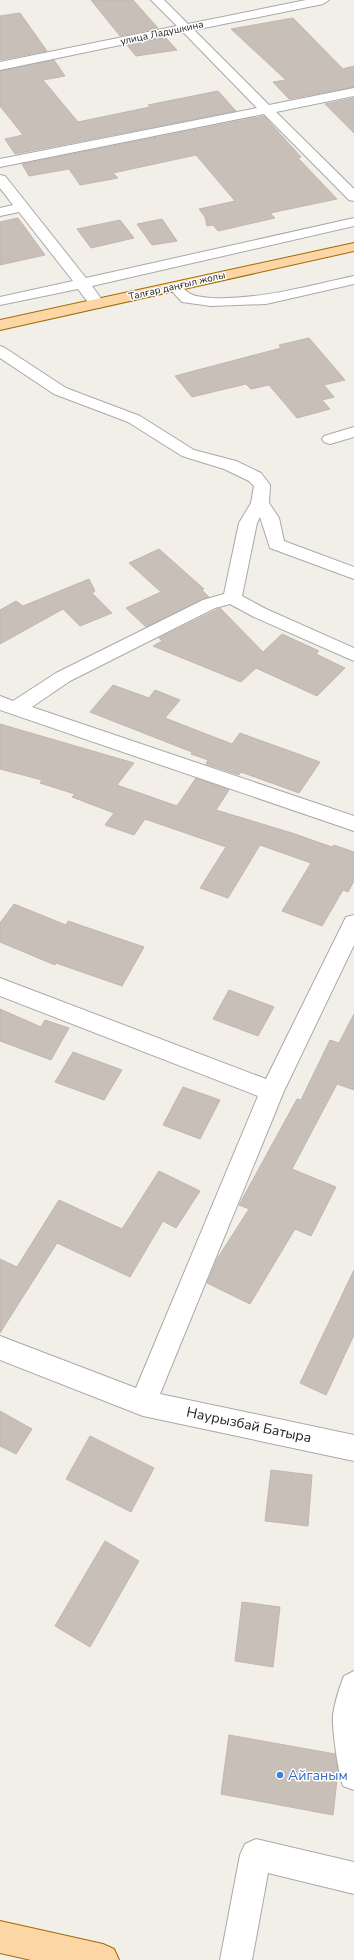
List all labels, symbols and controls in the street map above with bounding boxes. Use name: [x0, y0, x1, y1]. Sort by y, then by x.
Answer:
street label: улица Ладушкина: [119, 17, 205, 49]
street label: Талғар даңғыл жолы: [127, 268, 227, 304]
street label: Наурызбай Батыра: [185, 1402, 313, 1448]
place label: Айганым: [288, 1766, 348, 1785]
marker: Айганым: [275, 1770, 285, 1780]

